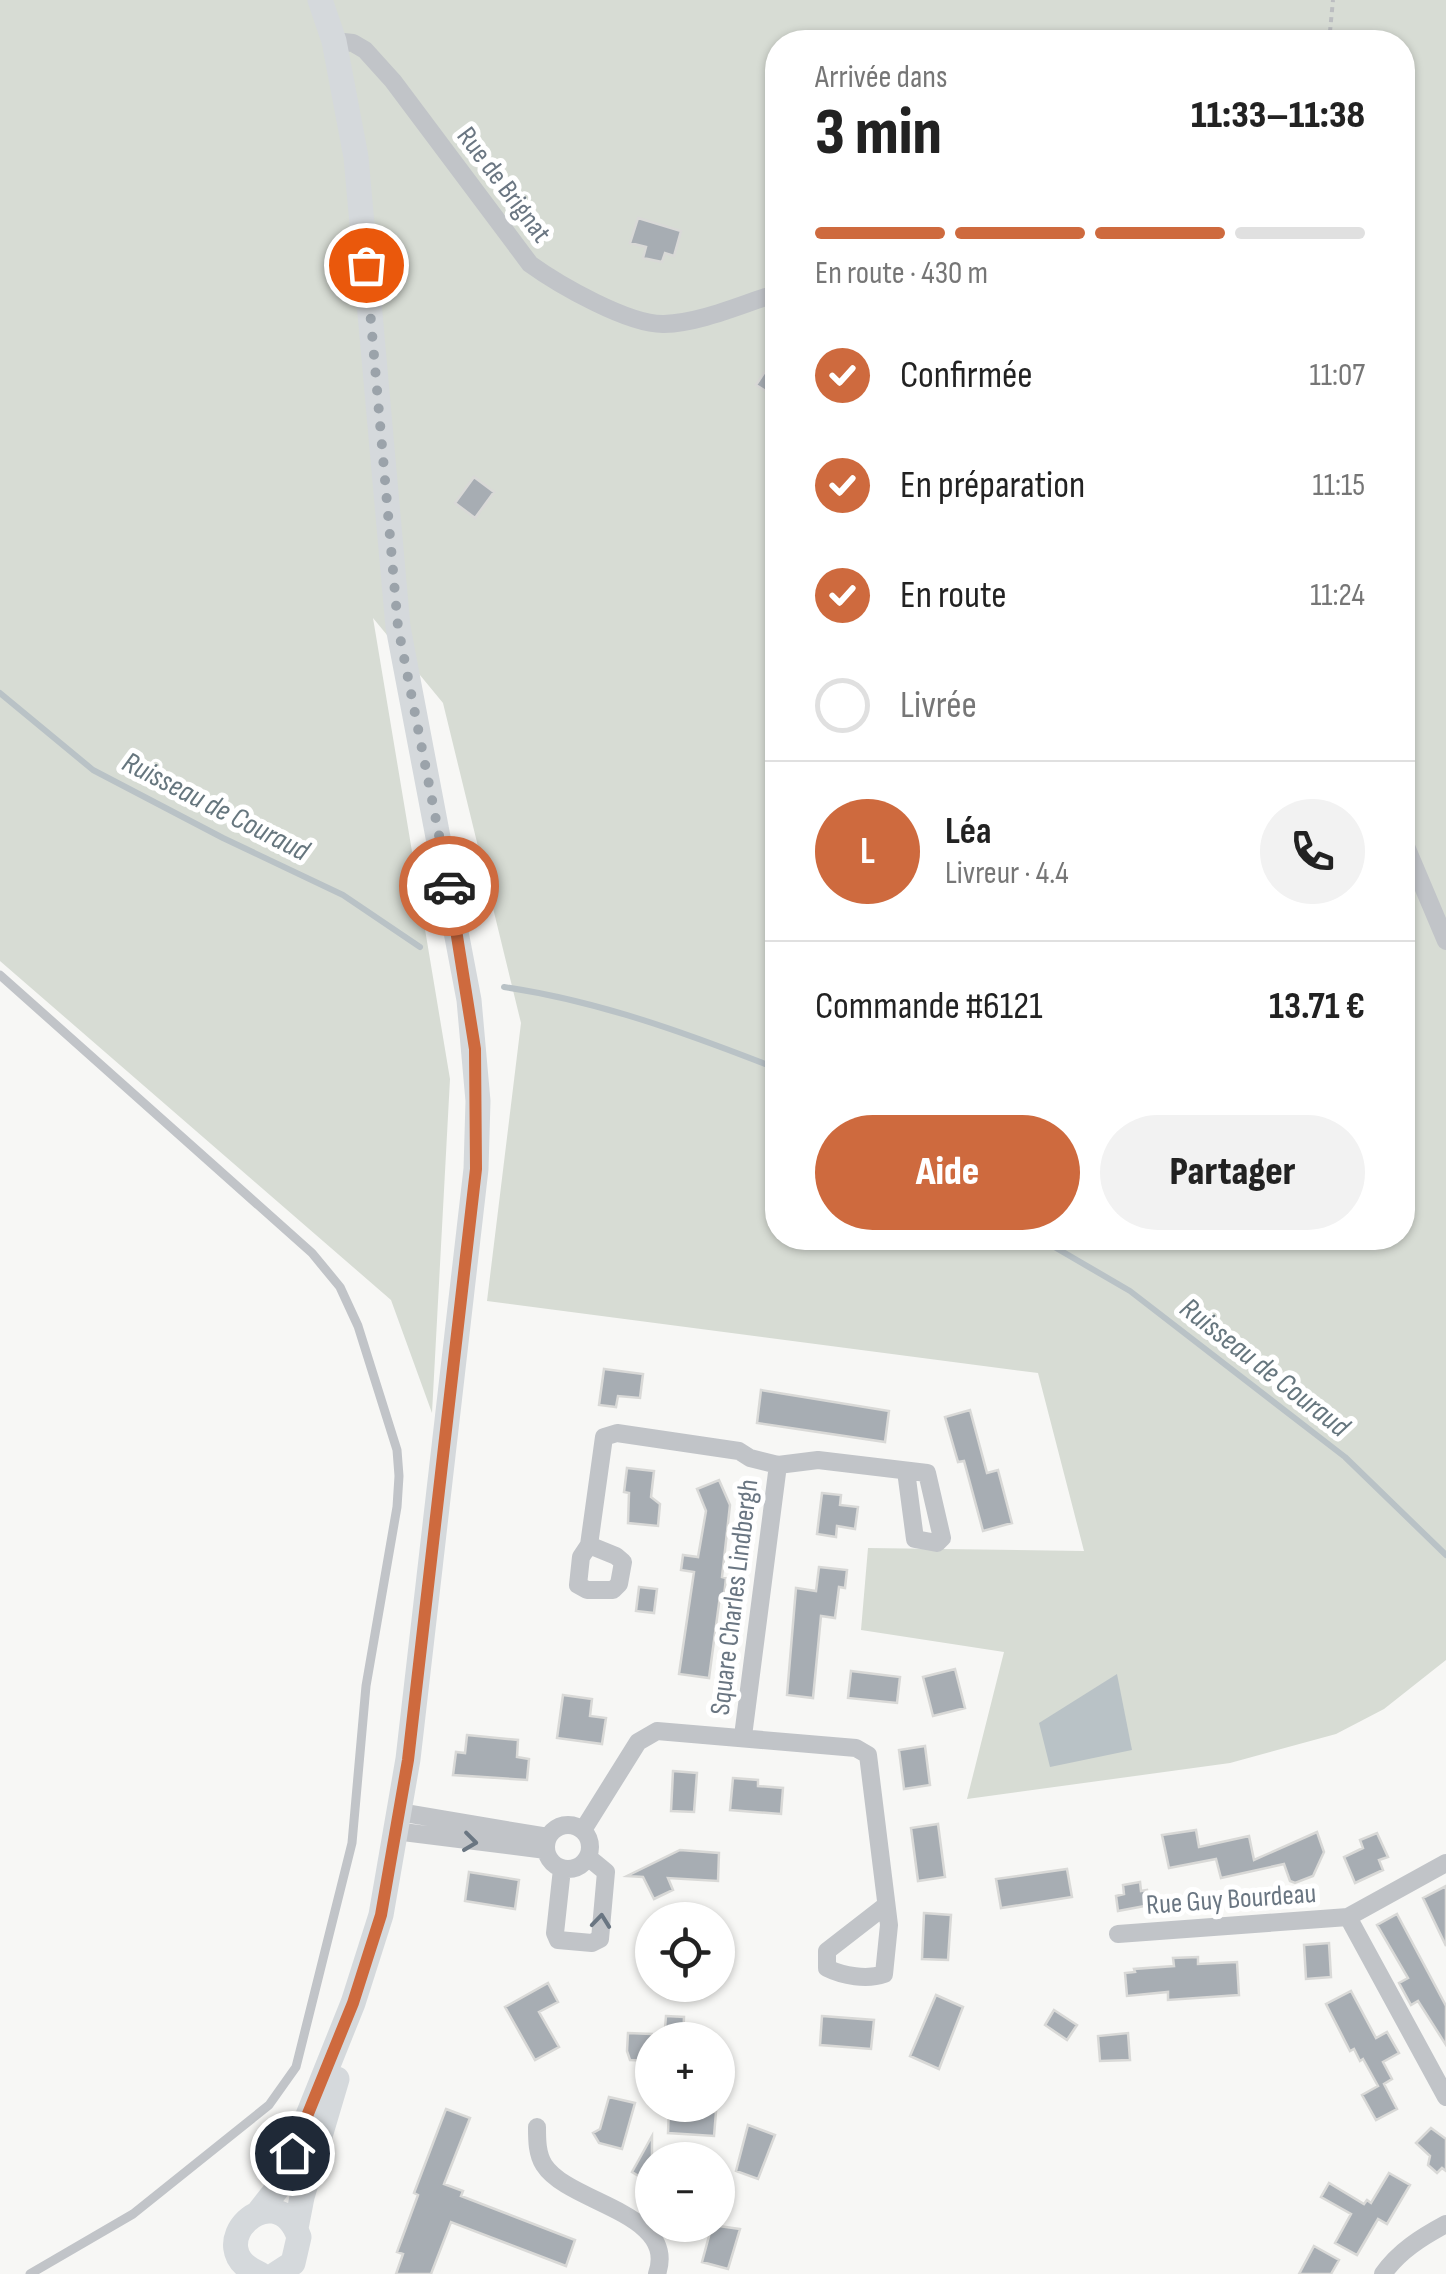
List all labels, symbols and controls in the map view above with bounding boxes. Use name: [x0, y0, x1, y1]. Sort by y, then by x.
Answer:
text: Arrivée dans: [815, 58, 947, 97]
text: 11:33–11:38: [1191, 93, 1365, 138]
text: 3 min: [815, 95, 942, 173]
street label: Rue de Brignat: [450, 121, 558, 249]
pin: [324, 223, 409, 308]
icon: bag: [339, 238, 394, 293]
text: En route · 430 m: [815, 254, 988, 293]
icon: check: [815, 348, 870, 403]
text: Confirmée: [900, 353, 1033, 398]
text: 11:07: [1310, 356, 1365, 395]
icon: check: [815, 458, 870, 513]
text: En préparation: [900, 463, 1085, 508]
text: 11:15: [1313, 466, 1365, 505]
icon: check: [815, 568, 870, 623]
text: En route: [900, 573, 1006, 618]
text: 11:24: [1310, 576, 1365, 615]
text: Livrée: [900, 683, 977, 728]
water label: Ruisseau de Couraud: [116, 744, 316, 870]
button: phone: [1260, 799, 1365, 904]
text: Léa: [945, 809, 992, 854]
text: L: [860, 829, 875, 874]
courier: [399, 836, 499, 936]
text: Livreur · 4.4: [945, 854, 1069, 893]
icon: car: [422, 859, 477, 914]
text: Commande #6121: [815, 984, 1042, 1029]
text: 13.71 €: [1269, 984, 1365, 1029]
button: Aide: [815, 1115, 1080, 1230]
button: Partager: [1100, 1115, 1365, 1230]
water label: Ruisseau de Couraud: [1173, 1291, 1357, 1445]
street label: Square Charles Lindbergh: [704, 1477, 765, 1717]
one-way arrow: [462, 1830, 479, 1851]
street label: Rue Guy Bourdeau: [1145, 1877, 1317, 1922]
map controls: [635, 1902, 735, 2242]
button: locate: [635, 1902, 735, 2002]
one-way arrow: [590, 1913, 612, 1929]
button: +: [635, 2022, 735, 2122]
pin: [250, 2111, 335, 2196]
icon: home: [265, 2126, 320, 2181]
button: −: [635, 2142, 735, 2242]

